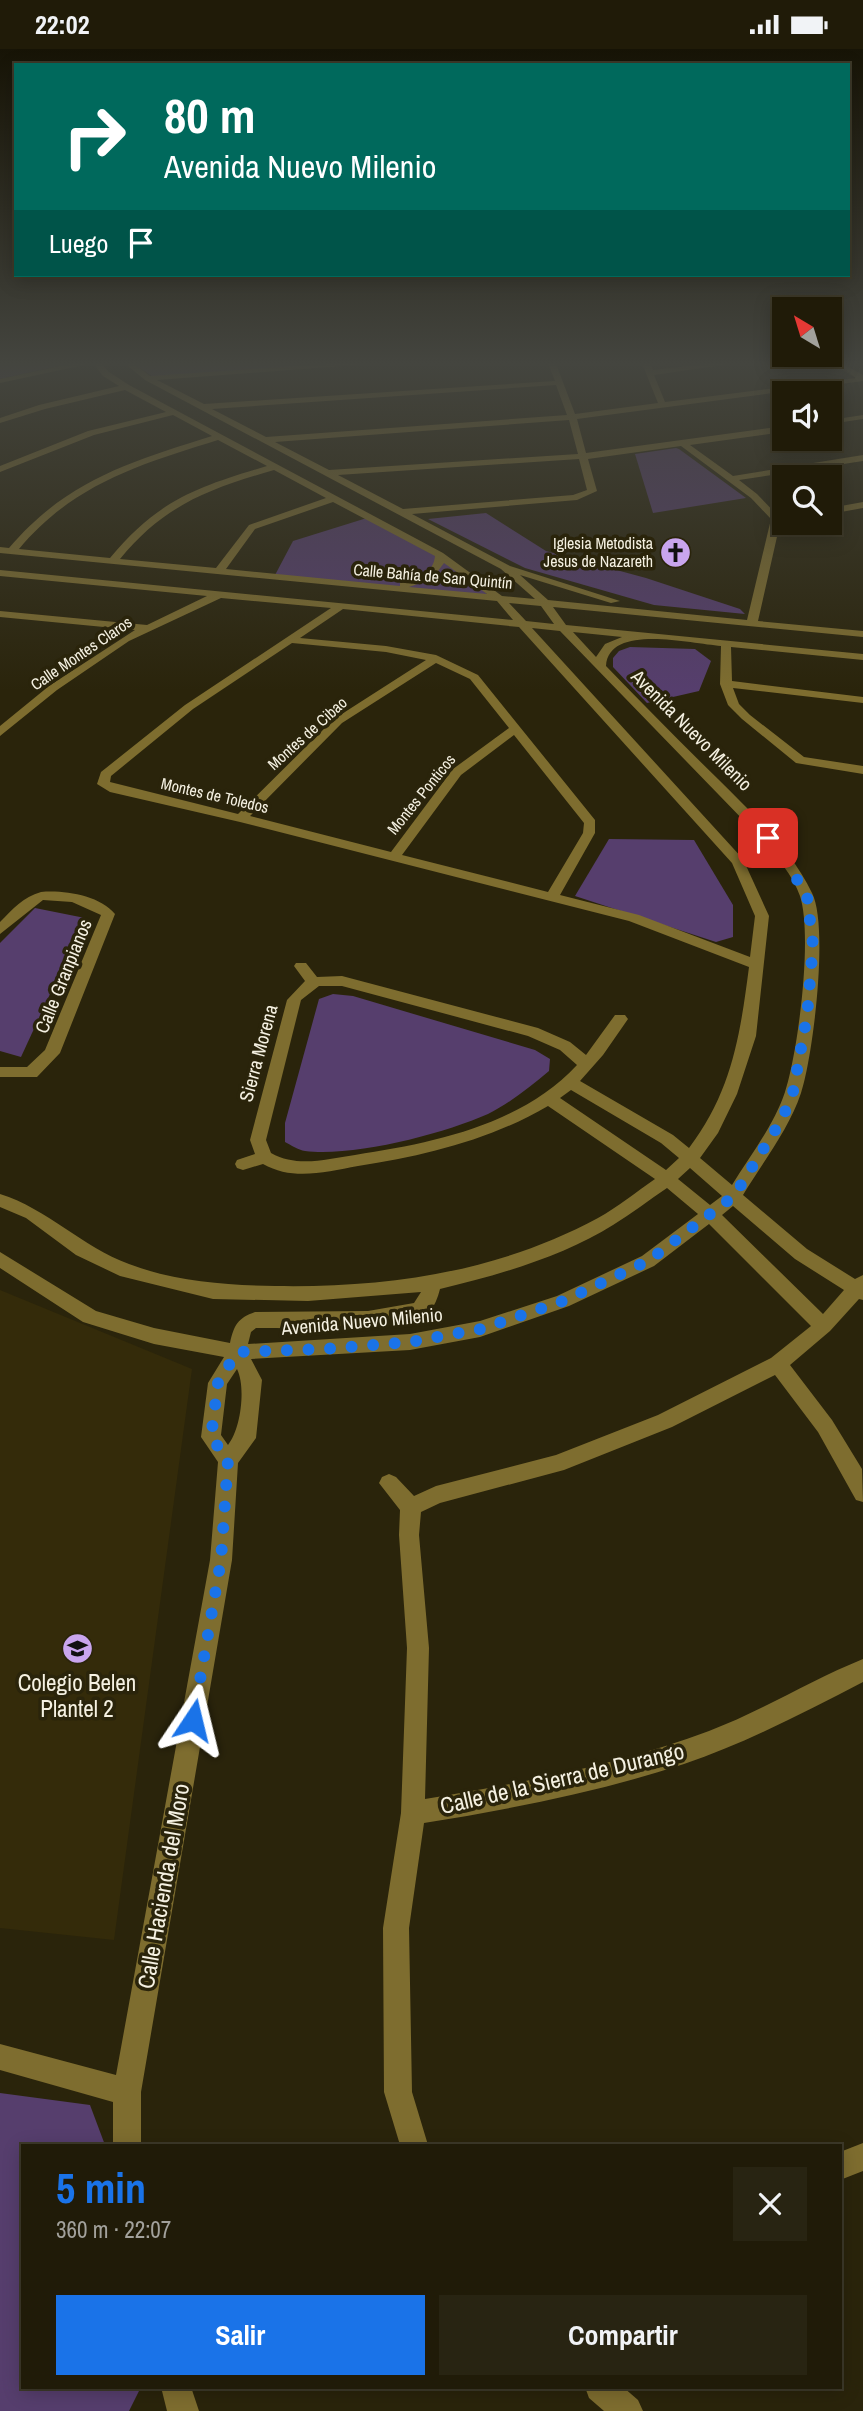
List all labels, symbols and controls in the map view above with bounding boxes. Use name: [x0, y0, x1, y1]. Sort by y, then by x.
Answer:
text: 22:02: [35, 7, 90, 42]
text: 80 m: [164, 82, 256, 148]
icon: right: [49, 91, 140, 182]
text: Avenida Nuevo Milenio: [164, 145, 436, 188]
icon: arrive: [122, 224, 160, 262]
text: Luego: [49, 226, 108, 261]
north arrow: [772, 297, 842, 367]
map controls: [772, 297, 842, 535]
button: sound: [772, 381, 842, 451]
button: search: [772, 465, 842, 535]
place label: Iglesia Metodista Jesus de Nazareth: [544, 532, 654, 572]
church icon: Iglesia Metodista Jesus de Nazareth: [659, 535, 693, 569]
street label: Calle Bahía de San Quintín: [352, 558, 514, 594]
street label: Calle Montes Claros: [26, 611, 136, 695]
street label: Avenida Nuevo Milenio: [625, 663, 758, 796]
street label: Montes de Cibao: [263, 691, 351, 775]
street label: Montes Ponticos: [382, 749, 460, 839]
street label: Montes de Toledos: [159, 772, 271, 818]
pin: [738, 808, 798, 868]
icon: arrive: [749, 819, 787, 857]
street label: Calle Granpianos: [28, 915, 98, 1037]
street label: Sierra Morena: [233, 1001, 284, 1104]
street label: Avenida Nuevo Milenio: [279, 1301, 444, 1341]
school or university icon: Colegio Belen Plantel 2: [60, 1631, 94, 1665]
place label: Colegio Belen Plantel 2: [18, 1667, 136, 1724]
position arrow: [156, 1683, 230, 1757]
street label: Calle de la Sierra de Durango: [437, 1735, 687, 1821]
street label: Calle Hacienda del Moro: [130, 1781, 196, 1991]
text: 5 min: [56, 2160, 146, 2216]
button: close: [733, 2167, 807, 2241]
text: 360 m · 22:07: [56, 2214, 171, 2245]
button: Salir: [56, 2295, 425, 2375]
button: Compartir: [439, 2295, 807, 2375]

